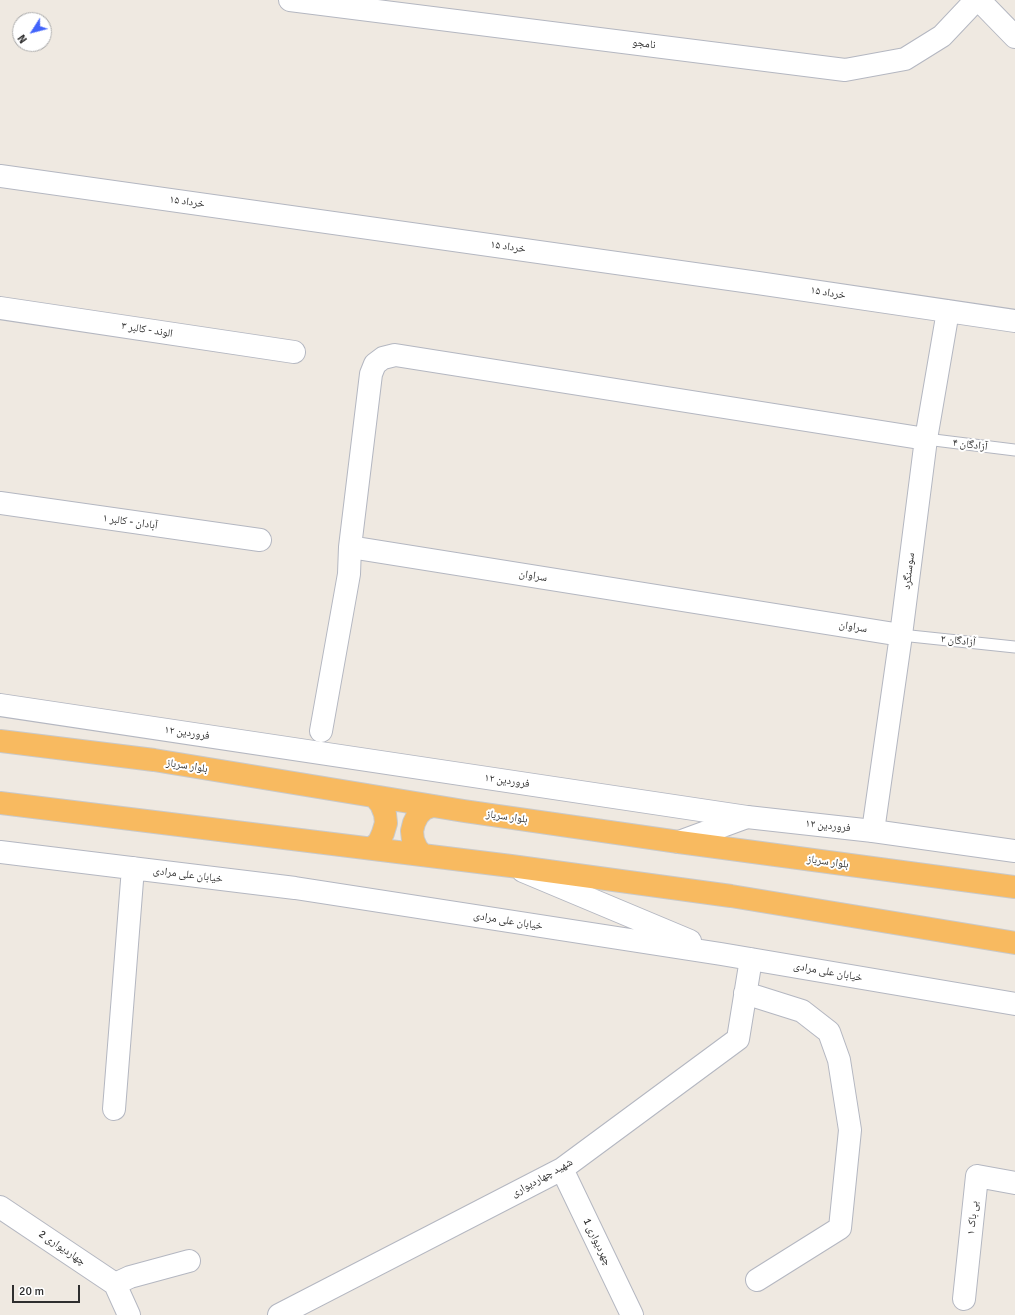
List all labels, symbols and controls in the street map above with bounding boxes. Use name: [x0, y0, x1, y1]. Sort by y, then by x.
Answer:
north arrow: [12, 12, 52, 52]
text: N: [15, 32, 30, 46]
street label: نامجو: [632, 36, 656, 52]
street label: ۱۵ خرداد: [169, 193, 205, 211]
street label: ۱۵ خرداد: [490, 238, 526, 256]
street label: ۱۵ خرداد: [809, 284, 847, 302]
street label: الوند - کالبر ۳: [120, 319, 174, 341]
street label: آزادگان ۴: [952, 436, 988, 454]
street label: آبادان - کالبر ۱: [102, 512, 158, 532]
street label: سوسنگرد: [900, 552, 918, 590]
street label: سراوان: [518, 567, 548, 585]
street label: سراوان: [838, 618, 868, 636]
street label: آزادگان ۲: [940, 633, 976, 649]
street label: ۱۲ فروردین: [164, 723, 210, 743]
street label: بلوار سرباز: [165, 756, 209, 776]
street label: ۱۲ فروردین: [484, 771, 530, 791]
street label: بلوار سرباز: [485, 808, 529, 826]
street label: ۱۲ فروردین: [805, 817, 851, 835]
street label: بلوار سرباز: [806, 853, 850, 871]
street label: خیابان علی مرادی: [152, 864, 224, 886]
street label: خیابان علی مرادی: [472, 909, 544, 933]
street label: خیابان علی مرادی: [792, 959, 864, 985]
street label: شهید چهاردیواری: [509, 1156, 575, 1200]
street label: بی باک ۱: [965, 1200, 981, 1236]
street label: چهردیواری 1: [580, 1216, 614, 1268]
street label: چهاردیواری 2: [36, 1228, 88, 1268]
scale bar: [14, 1277, 82, 1303]
text: 20 m: [19, 1284, 44, 1299]

